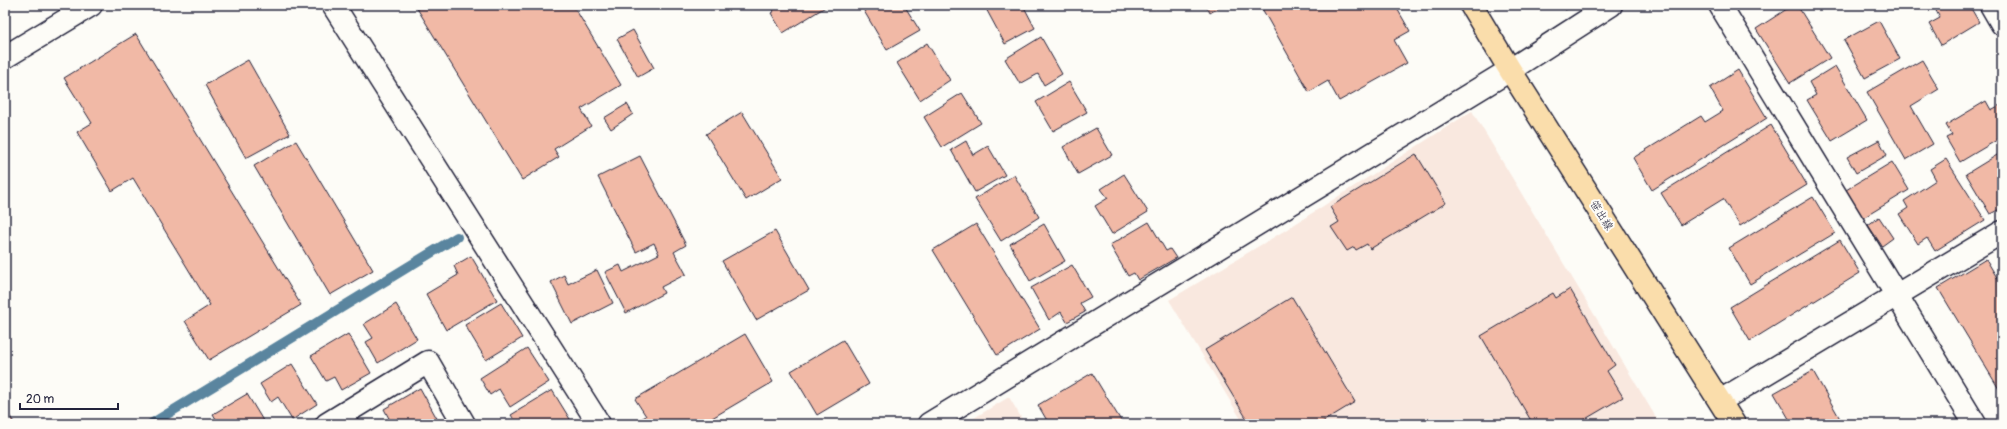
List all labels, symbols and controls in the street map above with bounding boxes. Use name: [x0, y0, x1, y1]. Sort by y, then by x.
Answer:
street label: 笹出線: [1587, 198, 1616, 233]
scale bar: [20, 385, 118, 411]
text: 20 m: [26, 392, 55, 407]

